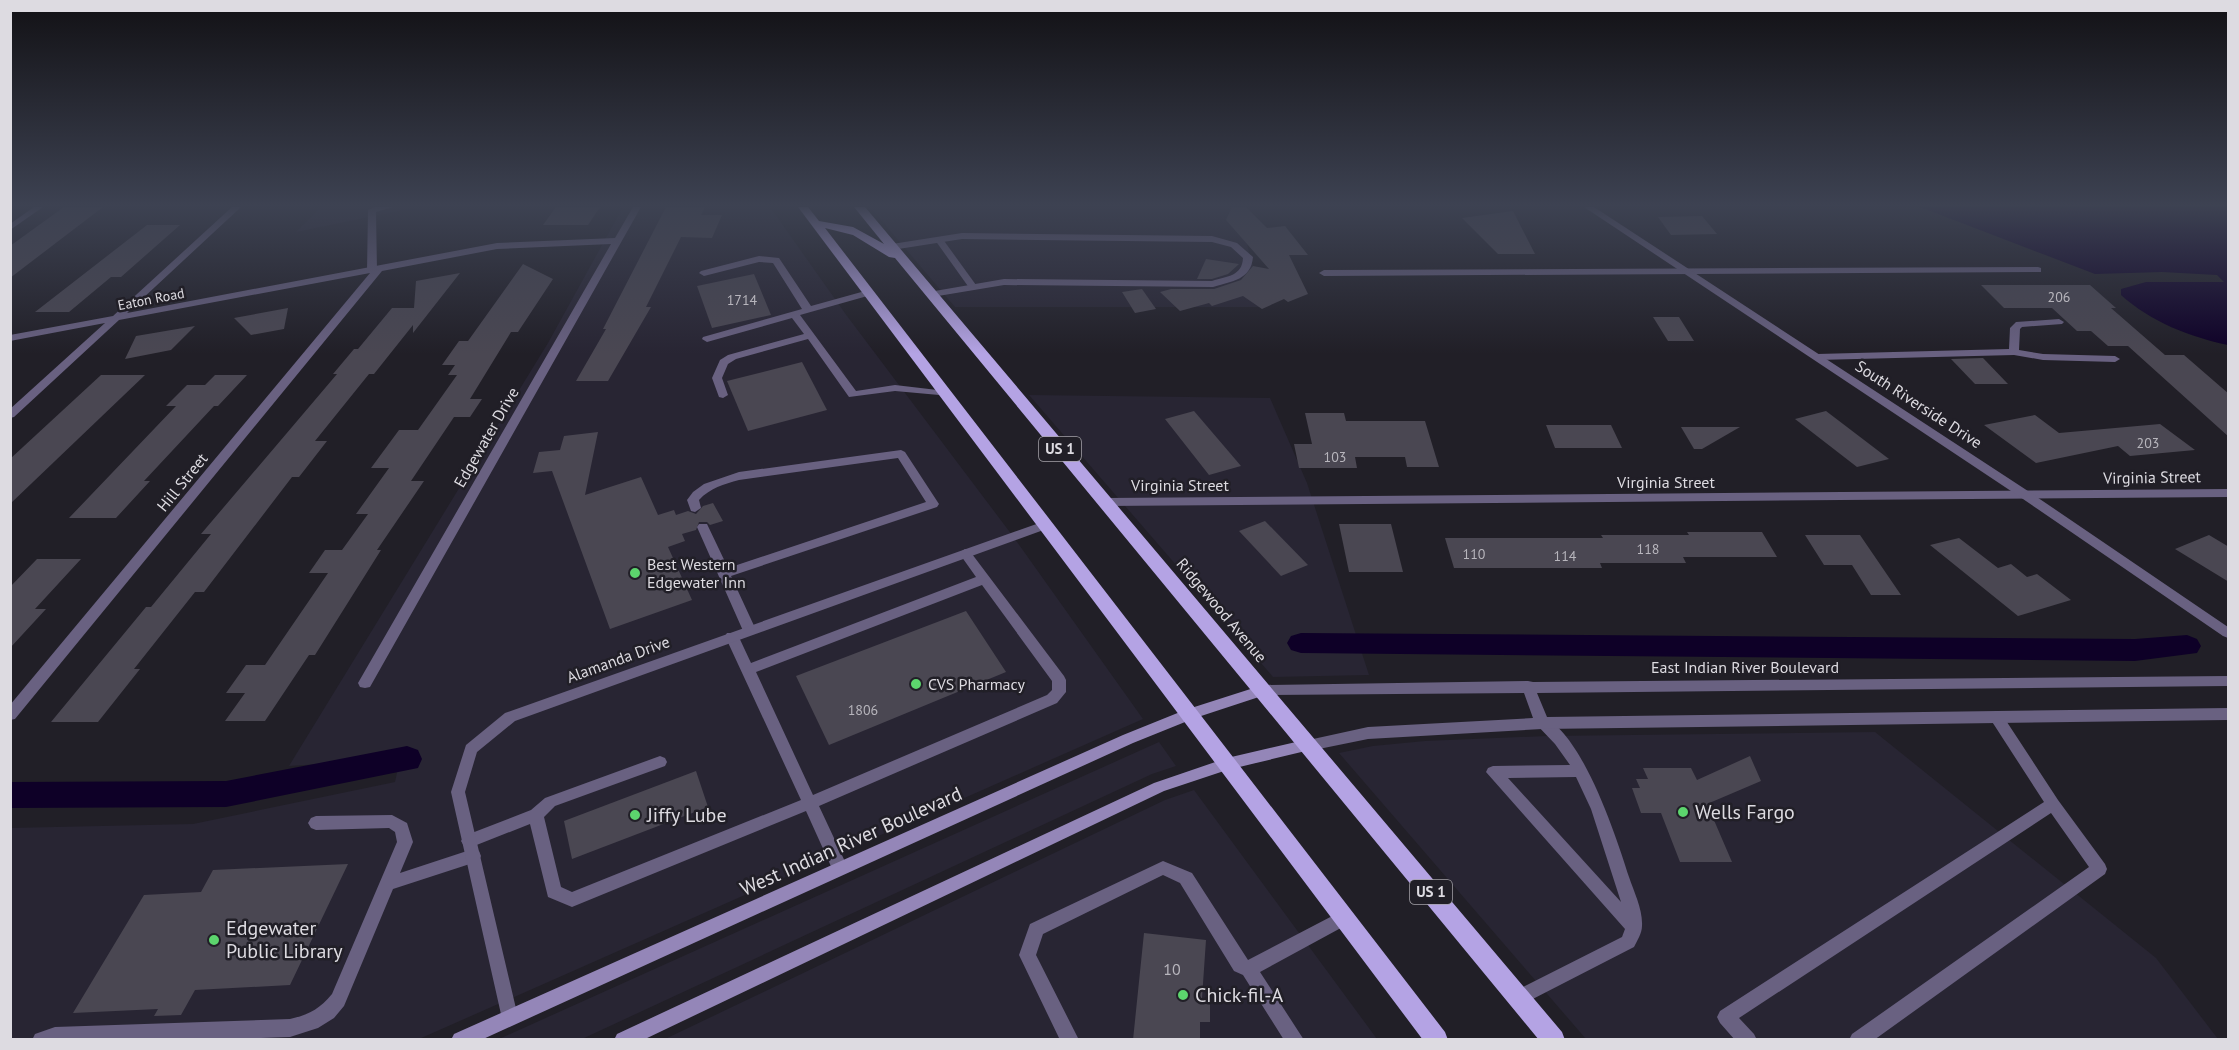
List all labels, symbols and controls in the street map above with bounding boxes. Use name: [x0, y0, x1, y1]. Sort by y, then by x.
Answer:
street label: Eaton Road: [116, 284, 186, 314]
house number: 206: [2048, 288, 2070, 306]
house number: 1714: [727, 291, 758, 309]
street label: South Riverside Drive: [1852, 356, 1986, 452]
street label: Edgewater Drive: [449, 383, 523, 491]
house number: 203: [2137, 434, 2159, 452]
road number: US 1: [1039, 437, 1081, 461]
street label: Hill Street: [152, 448, 212, 515]
house number: 103: [1324, 448, 1346, 466]
street label: Virginia Street: [2102, 466, 2202, 488]
street label: Virginia Street: [1616, 472, 1715, 492]
street label: Virginia Street: [1130, 475, 1229, 495]
house number: 118: [1637, 540, 1659, 558]
house number: 110: [1463, 545, 1486, 563]
house number: 114: [1554, 547, 1577, 565]
place label: Best Western Edgewater Inn: [647, 554, 746, 592]
street label: Ridgewood Avenue: [1173, 554, 1271, 666]
marker: Best Western Edgewater Inn: [628, 566, 642, 580]
street label: Alamanda Drive: [564, 631, 672, 687]
street label: East Indian River Boulevard: [1651, 657, 1839, 677]
place label: CVS Pharmacy: [928, 674, 1026, 694]
marker: CVS Pharmacy: [909, 677, 923, 691]
house number: 1806: [848, 701, 878, 719]
street label: West Indian River Boulevard: [736, 780, 966, 902]
place label: Wells Fargo: [1695, 799, 1795, 825]
place label: Jiffy Lube: [646, 802, 727, 828]
marker: Wells Fargo: [1676, 805, 1690, 819]
marker: Jiffy Lube: [628, 808, 642, 822]
road number: US 1: [1410, 880, 1452, 904]
place label: Edgewater Public Library: [226, 915, 343, 964]
marker: Edgewater Public Library: [207, 933, 221, 947]
house number: 10: [1163, 959, 1181, 979]
place label: Chick-fil-A: [1195, 982, 1283, 1008]
marker: Chick-fil-A: [1176, 988, 1190, 1002]

